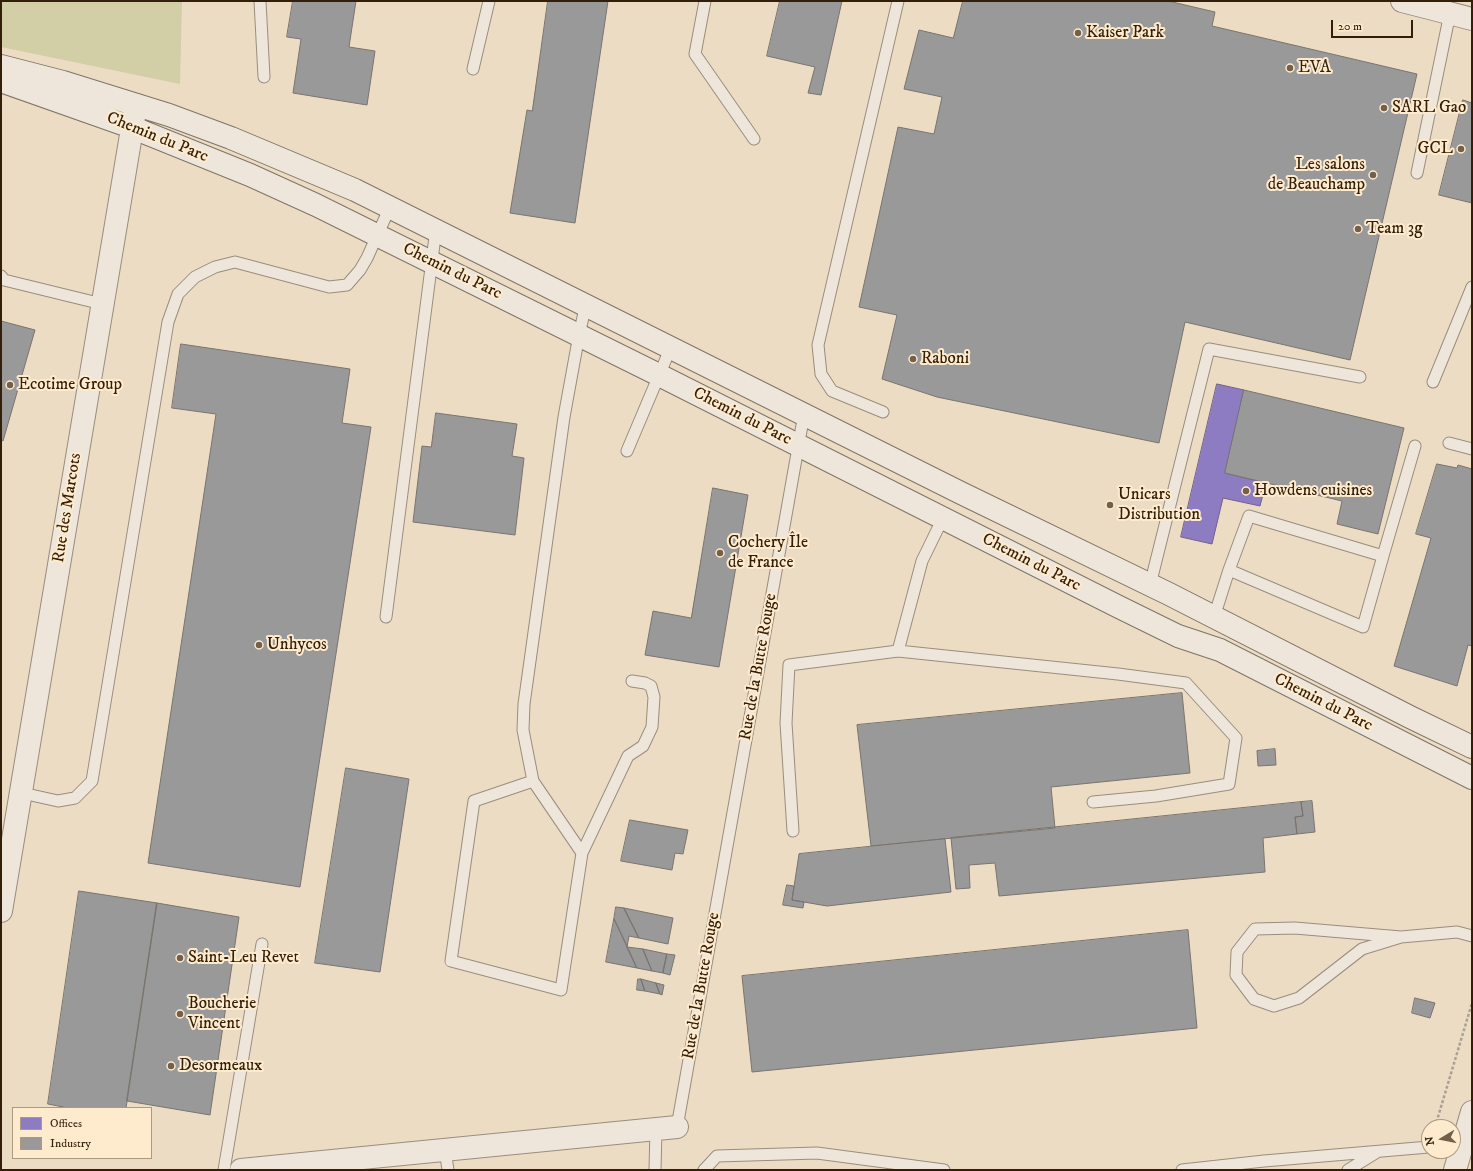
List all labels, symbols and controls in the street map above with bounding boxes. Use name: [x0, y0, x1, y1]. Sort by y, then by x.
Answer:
scale bar: [1333, 12, 1415, 38]
text: 20 m: [1338, 19, 1362, 34]
place label: Kaiser Park: [1086, 23, 1164, 43]
marker: Kaiser Park: [1073, 28, 1083, 38]
place label: EVA: [1298, 58, 1331, 78]
marker: EVA: [1285, 63, 1295, 73]
place label: SARL Gao: [1392, 98, 1466, 118]
marker: SARL Gao: [1379, 103, 1389, 113]
street label: Chemin du Parc: [103, 108, 211, 168]
place label: GCL: [1418, 139, 1453, 159]
marker: GCL: [1456, 144, 1466, 154]
place label: Les salons de Beauchamp: [1268, 155, 1365, 195]
marker: Les salons de Beauchamp: [1368, 170, 1378, 180]
place label: Team 3g: [1366, 219, 1422, 239]
marker: Team 3g: [1353, 224, 1363, 234]
street label: Chemin du Parc: [399, 239, 505, 305]
place label: Raboni: [921, 349, 969, 369]
marker: Raboni: [908, 354, 918, 364]
place label: Ecotime Group: [18, 375, 122, 395]
marker: Ecotime Group: [5, 380, 15, 390]
street label: Chemin du Parc: [689, 383, 795, 451]
street label: Rue des Marcots: [49, 452, 87, 564]
place label: Howdens cuisines: [1254, 481, 1372, 501]
place label: Unicars Distribution: [1118, 485, 1200, 525]
marker: Howdens cuisines: [1241, 486, 1251, 496]
marker: Unicars Distribution: [1105, 500, 1115, 510]
street label: Chemin du Parc: [978, 529, 1084, 597]
place label: Cochery Île de France: [728, 533, 808, 573]
marker: Cochery Île de France: [715, 548, 725, 558]
street label: Rue de la Butte Rouge: [736, 592, 782, 742]
place label: Unhycos: [267, 635, 327, 655]
marker: Unhycos: [254, 640, 264, 650]
street label: Chemin du Parc: [1270, 669, 1376, 737]
street label: Rue de la Butte Rouge: [679, 911, 725, 1061]
place label: Saint-Leu Revet: [188, 948, 299, 968]
marker: Saint-Leu Revet: [175, 953, 185, 963]
place label: Boucherie Vincent: [188, 994, 256, 1034]
marker: Boucherie Vincent: [175, 1009, 185, 1019]
place label: Desormeaux: [179, 1056, 262, 1076]
marker: Desormeaux: [166, 1061, 176, 1071]
legend: [12, 1107, 152, 1159]
text: Offices: [50, 1116, 82, 1131]
north arrow: [1421, 1119, 1461, 1159]
text: N: [1422, 1135, 1438, 1147]
text: Industry: [50, 1136, 91, 1151]

